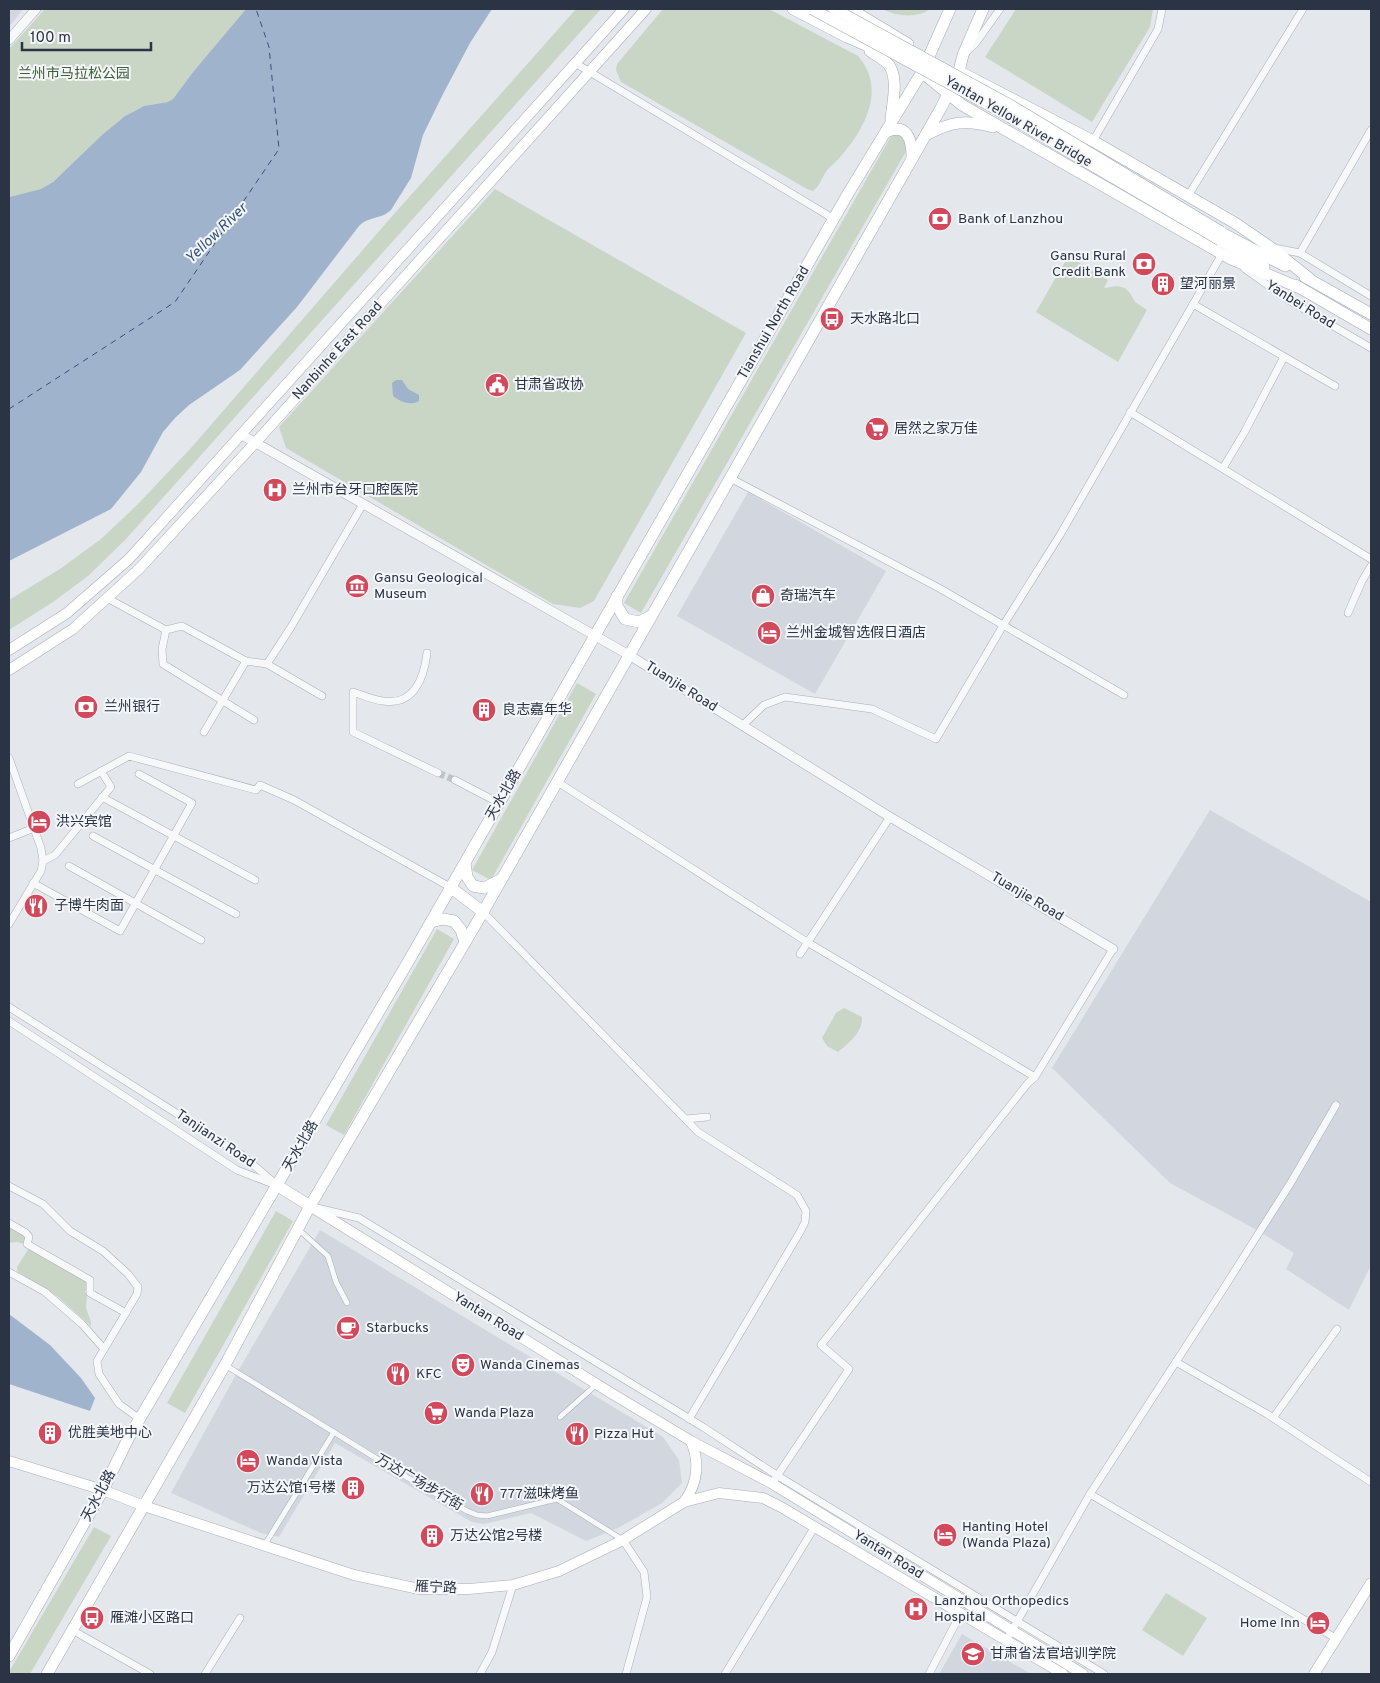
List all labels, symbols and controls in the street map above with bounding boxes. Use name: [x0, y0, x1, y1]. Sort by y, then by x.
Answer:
scale bar: [22, 20, 151, 52]
text: 100 m: [30, 29, 71, 48]
park label: 兰州市马拉松公园: [18, 65, 130, 83]
street label: Yantan Yellow River Bridge: [941, 73, 1095, 171]
water label: Yellow River: [182, 199, 253, 268]
bank icon: Bank of Lanzhou: [927, 206, 953, 232]
place label: Bank of Lanzhou: [958, 211, 1063, 228]
place label: Gansu Rural Credit Bank: [1050, 248, 1126, 281]
bank icon: Gansu Rural Credit Bank: [1131, 251, 1157, 277]
street label: Tianshui North Road: [735, 263, 813, 383]
building icon: 望河丽景: [1150, 271, 1176, 297]
place label: 望河丽景: [1180, 276, 1236, 293]
street label: Yanbei Road: [1262, 277, 1338, 333]
street label: Nanbinhe East Road: [289, 298, 387, 404]
bus stop icon: 天水路北口: [819, 306, 845, 332]
place label: 天水路北口: [850, 310, 920, 328]
public building icon: 甘肃省政协: [484, 372, 510, 398]
place label: 甘肃省政协: [514, 377, 584, 394]
supermarket icon: 居然之家万佳: [864, 416, 890, 442]
place label: 居然之家万佳: [894, 420, 978, 438]
hospital icon: 兰州市台牙口腔医院: [262, 477, 288, 503]
place label: 兰州市台牙口腔医院: [292, 481, 418, 499]
place label: Gansu Geological Museum: [374, 570, 483, 603]
museum icon: Gansu Geological Museum: [344, 573, 370, 599]
shop icon: 奇瑞汽车: [750, 583, 776, 609]
place label: 奇瑞汽车: [780, 587, 836, 605]
hotel icon: 兰州金城智选假日酒店: [756, 620, 782, 646]
place label: 兰州金城智选假日酒店: [786, 624, 926, 642]
street label: Tuanjie Road: [642, 658, 720, 716]
bank icon: 兰州银行: [73, 694, 99, 720]
building icon: 良志·嘉年华: [471, 697, 497, 723]
place label: 兰州银行: [104, 698, 160, 716]
place label: 良志·嘉年华: [502, 701, 572, 719]
street label: 天水北路: [482, 766, 525, 823]
hotel icon: 洪兴宾馆: [26, 809, 52, 835]
place label: 洪兴宾馆: [56, 813, 112, 831]
street label: Tuanjie Road: [988, 869, 1066, 925]
restaurant icon: 子博牛肉面: [23, 893, 49, 919]
place label: 子博牛肉面: [54, 897, 124, 915]
street label: Tanjianzi Road: [172, 1106, 258, 1172]
street label: 天水北路: [279, 1117, 322, 1174]
street label: Yantan Road: [450, 1289, 526, 1345]
cafe icon: Starbucks: [335, 1315, 361, 1341]
place label: Starbucks: [366, 1320, 429, 1337]
theatre icon: Wanda Cinemas: [450, 1352, 476, 1378]
place label: Wanda Cinemas: [480, 1357, 580, 1374]
restaurant icon: KFC: [385, 1361, 411, 1387]
place label: KFC: [416, 1366, 442, 1383]
supermarket icon: Wanda Plaza: [423, 1400, 449, 1426]
place label: Wanda Plaza: [454, 1405, 534, 1422]
building icon: 优胜美地中心: [37, 1420, 63, 1446]
restaurant icon: Pizza Hut: [564, 1421, 590, 1447]
place label: 优胜美地中心: [68, 1424, 152, 1442]
place label: Pizza Hut: [594, 1426, 654, 1443]
hotel icon: Wanda Vista: [235, 1448, 261, 1474]
street label: 万达广场步行街: [372, 1451, 466, 1515]
place label: Wanda Vista: [266, 1453, 343, 1470]
street label: 天水北路: [77, 1467, 120, 1525]
building icon: 万达公馆1号楼: [340, 1475, 366, 1501]
place label: 万达公馆1号楼: [247, 1480, 336, 1497]
restaurant icon: 777滋味烤鱼: [469, 1481, 495, 1507]
place label: 777滋味烤鱼: [500, 1485, 579, 1503]
place label: Hanting Hotel (Wanda Plaza): [962, 1519, 1051, 1552]
hotel icon: Hanting Hotel (Wanda Plaza): [932, 1522, 958, 1548]
building icon: 万达公馆2号楼: [419, 1523, 445, 1549]
street label: Yantan Road: [850, 1527, 926, 1583]
place label: 万达公馆2号楼: [450, 1528, 543, 1545]
street label: 雁宁路: [415, 1577, 457, 1598]
place label: Lanzhou Orthopedics Hospital: [934, 1593, 1069, 1626]
hospital icon: Lanzhou Orthopedics Hospital: [903, 1596, 929, 1622]
bus stop icon: 雁滩小区路口: [79, 1605, 105, 1631]
place label: 雁滩小区路口: [110, 1610, 194, 1627]
hotel icon: Home Inn: [1305, 1610, 1331, 1636]
place label: Home Inn: [1240, 1615, 1300, 1632]
school or university icon: 甘肃省法官培训学院: [960, 1641, 986, 1667]
place label: 甘肃省法官培训学院: [990, 1645, 1116, 1663]

